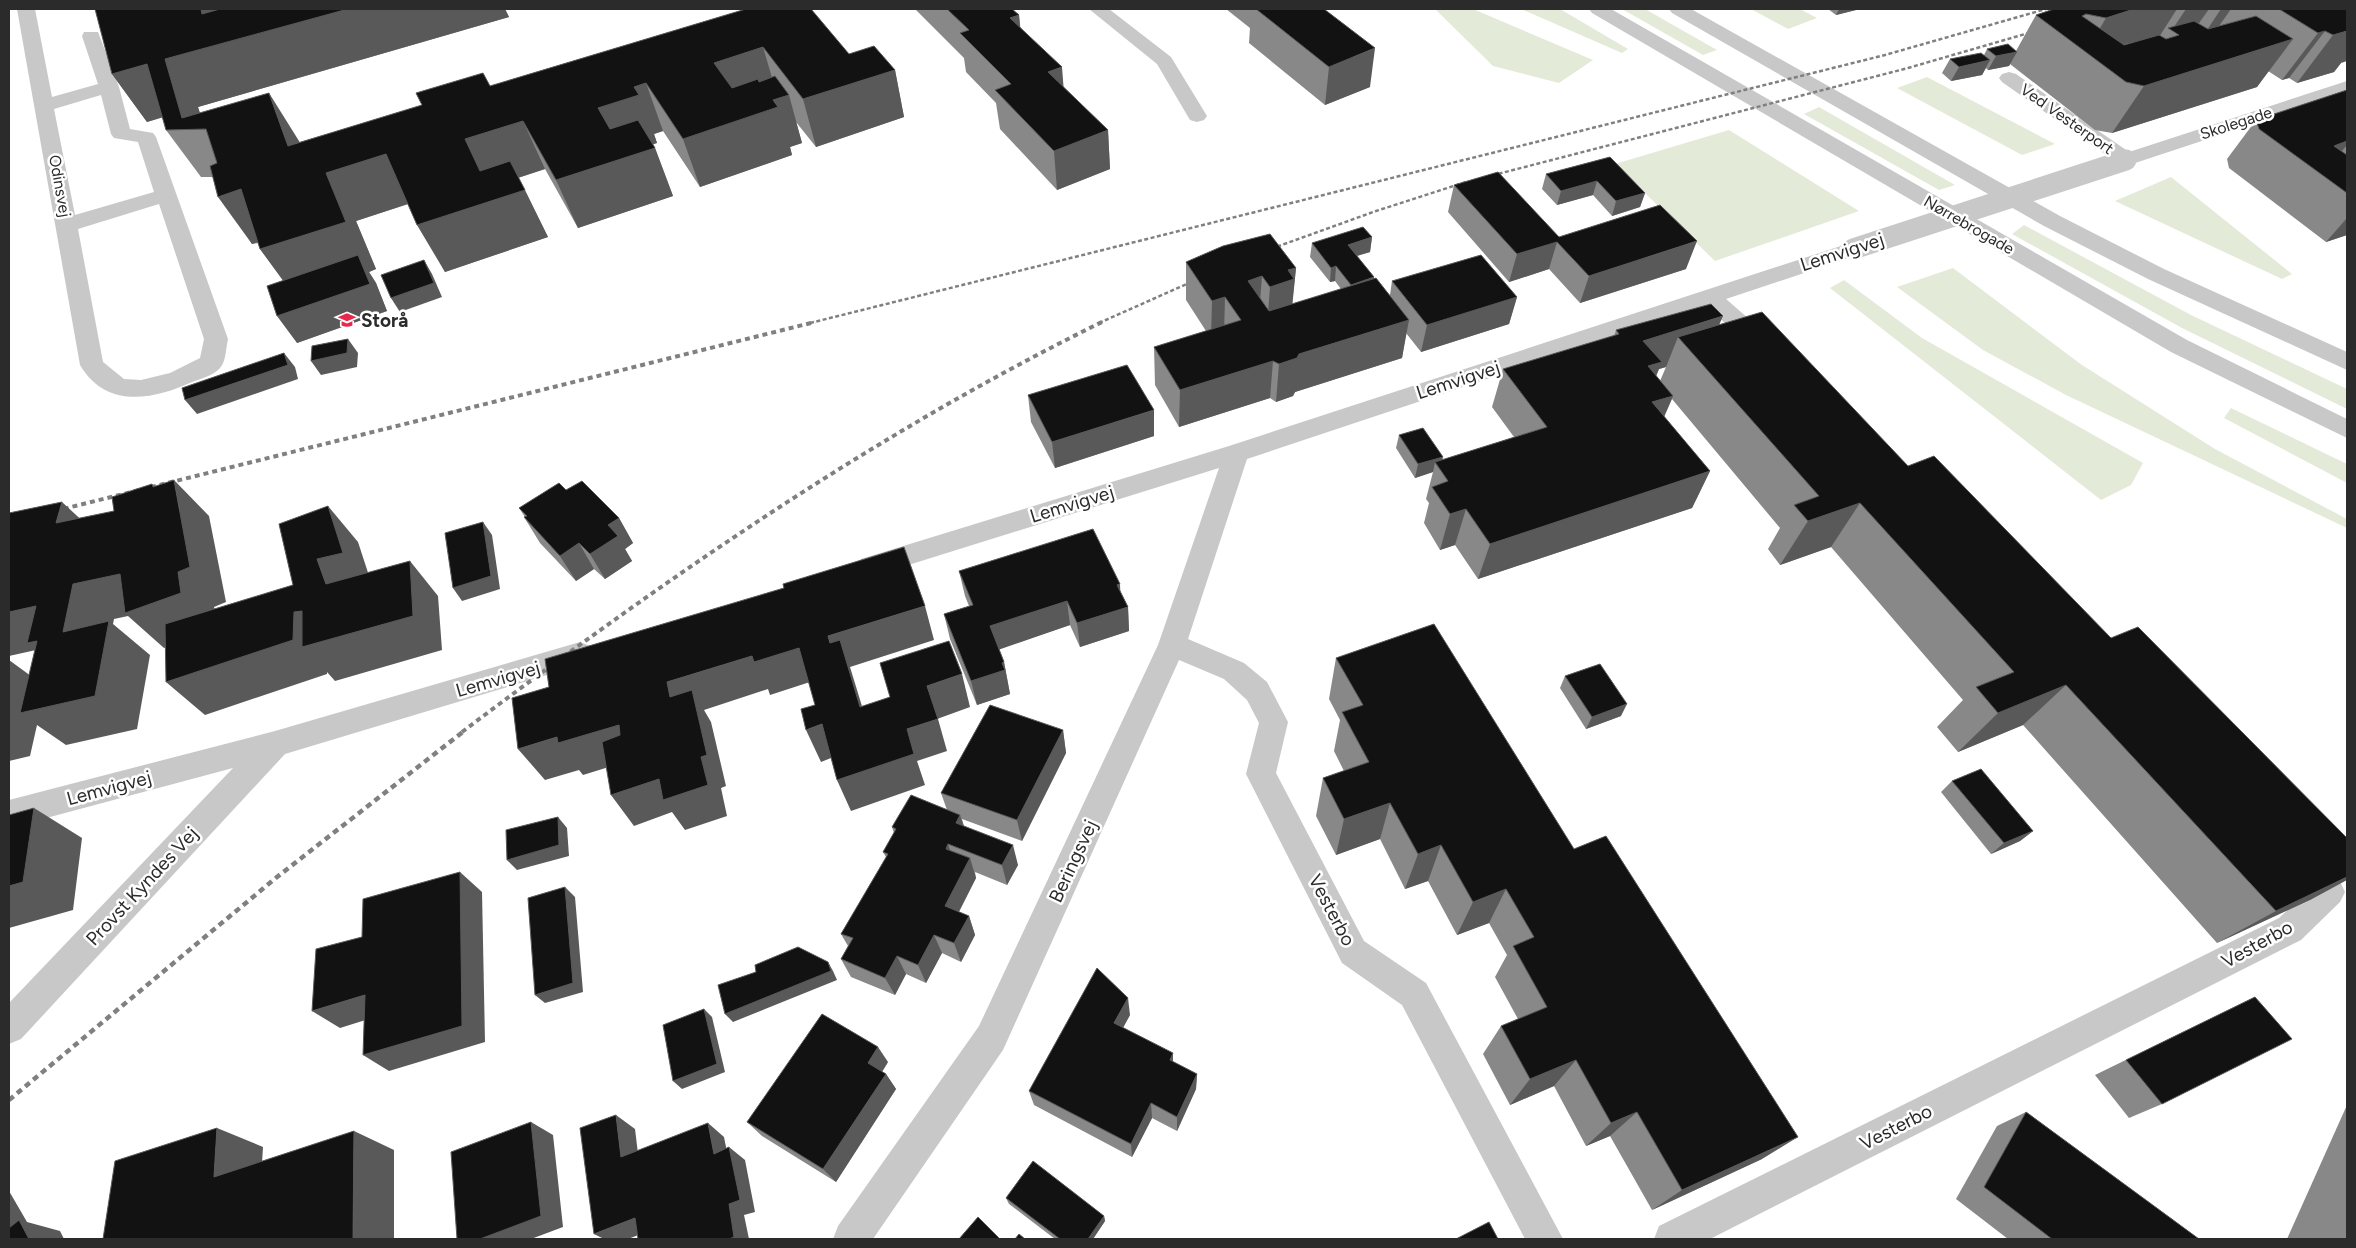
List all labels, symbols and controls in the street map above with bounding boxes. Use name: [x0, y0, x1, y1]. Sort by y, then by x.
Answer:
street label: Ved Vesterport: [2017, 80, 2117, 158]
street label: Skolegade: [2198, 102, 2275, 144]
street label: Odinsvej: [45, 153, 75, 219]
street label: Nørrebrogade: [1921, 192, 2018, 259]
street label: Lemvigvej: [1797, 228, 1887, 276]
place label: Storå: [361, 309, 408, 332]
school or university icon: Storå: [337, 310, 357, 330]
street label: Lemvigvej: [1413, 356, 1503, 404]
street label: Lemvigvej: [1027, 480, 1117, 528]
street label: Lemvigvej: [453, 656, 543, 702]
street label: Lemvigvej: [64, 766, 154, 810]
street label: Beringsvej: [1044, 816, 1102, 906]
street label: Provst Kyndes Vej: [81, 822, 203, 950]
street label: Vesterbo: [1304, 870, 1360, 950]
street label: Vesterbo: [2217, 915, 2297, 973]
street label: Vesterbo: [1856, 1099, 1936, 1155]

